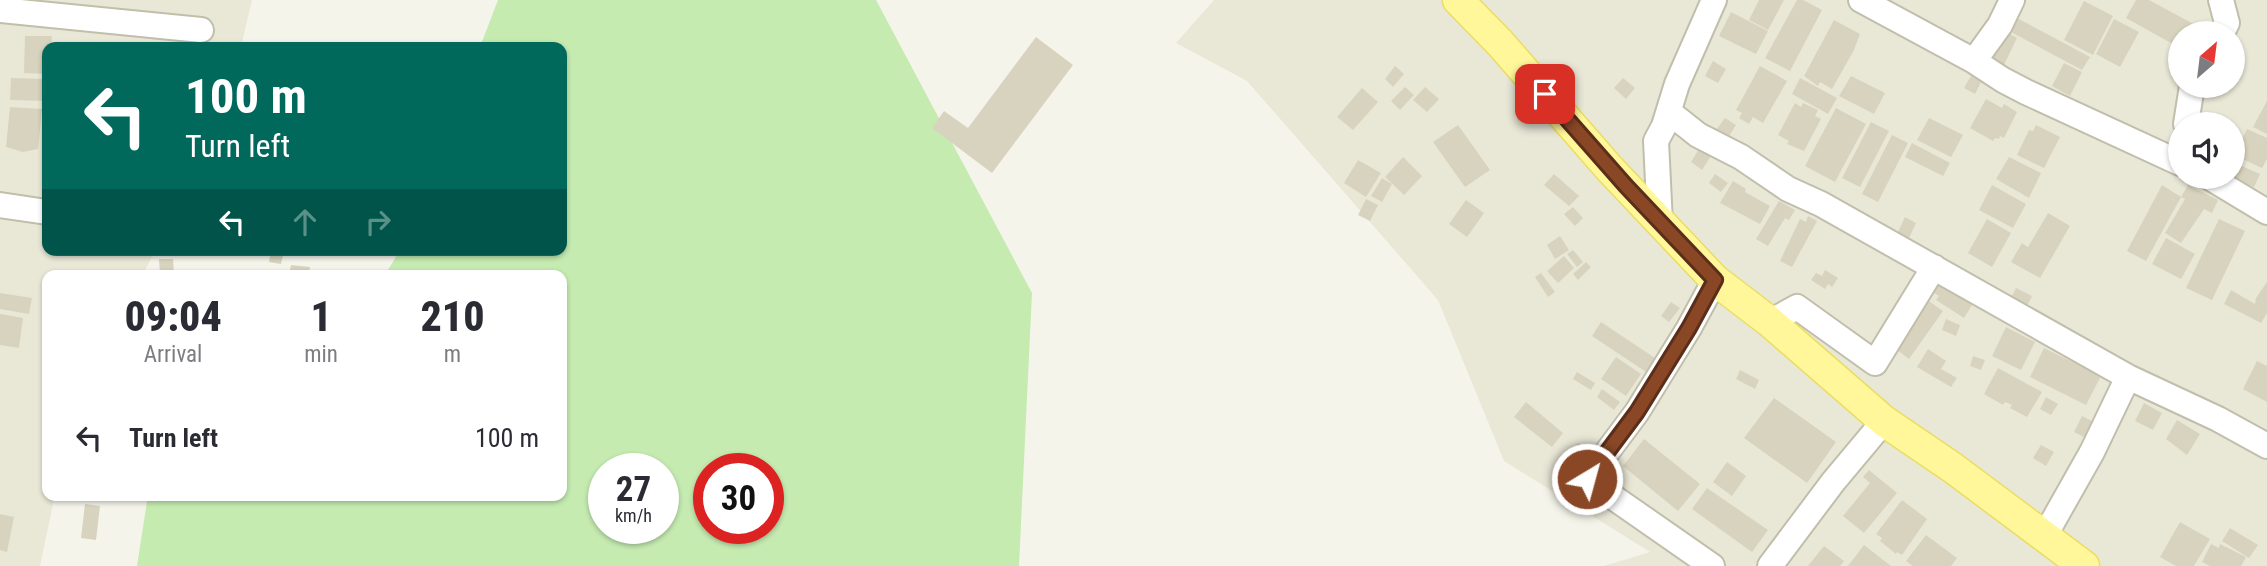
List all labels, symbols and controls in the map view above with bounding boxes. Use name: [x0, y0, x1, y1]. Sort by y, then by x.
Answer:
north arrow: [2168, 21, 2245, 98]
map controls: [2168, 21, 2245, 189]
pin: [1515, 64, 1575, 124]
text: 100 m: [185, 68, 307, 125]
icon: left: [70, 70, 161, 161]
icon: arrive: [1526, 75, 1564, 113]
button: sound: [2168, 112, 2245, 189]
text: Turn left: [185, 127, 290, 165]
icon: left: [213, 203, 251, 241]
icon: ahead: [286, 203, 324, 241]
icon: right: [359, 203, 397, 241]
text: 09:04: [124, 292, 222, 341]
text: 1: [310, 292, 332, 341]
text: 210: [420, 292, 485, 341]
text: Arrival: [144, 341, 202, 368]
text: min: [304, 341, 338, 368]
text: m: [444, 341, 461, 368]
icon: left: [70, 419, 108, 457]
text: Turn left: [129, 423, 218, 453]
text: 100 m: [475, 423, 539, 453]
position arrow: [1550, 442, 1624, 516]
speed limit sign: 30: [693, 453, 784, 544]
text: 27: [616, 469, 651, 510]
text: km/h: [615, 505, 652, 526]

